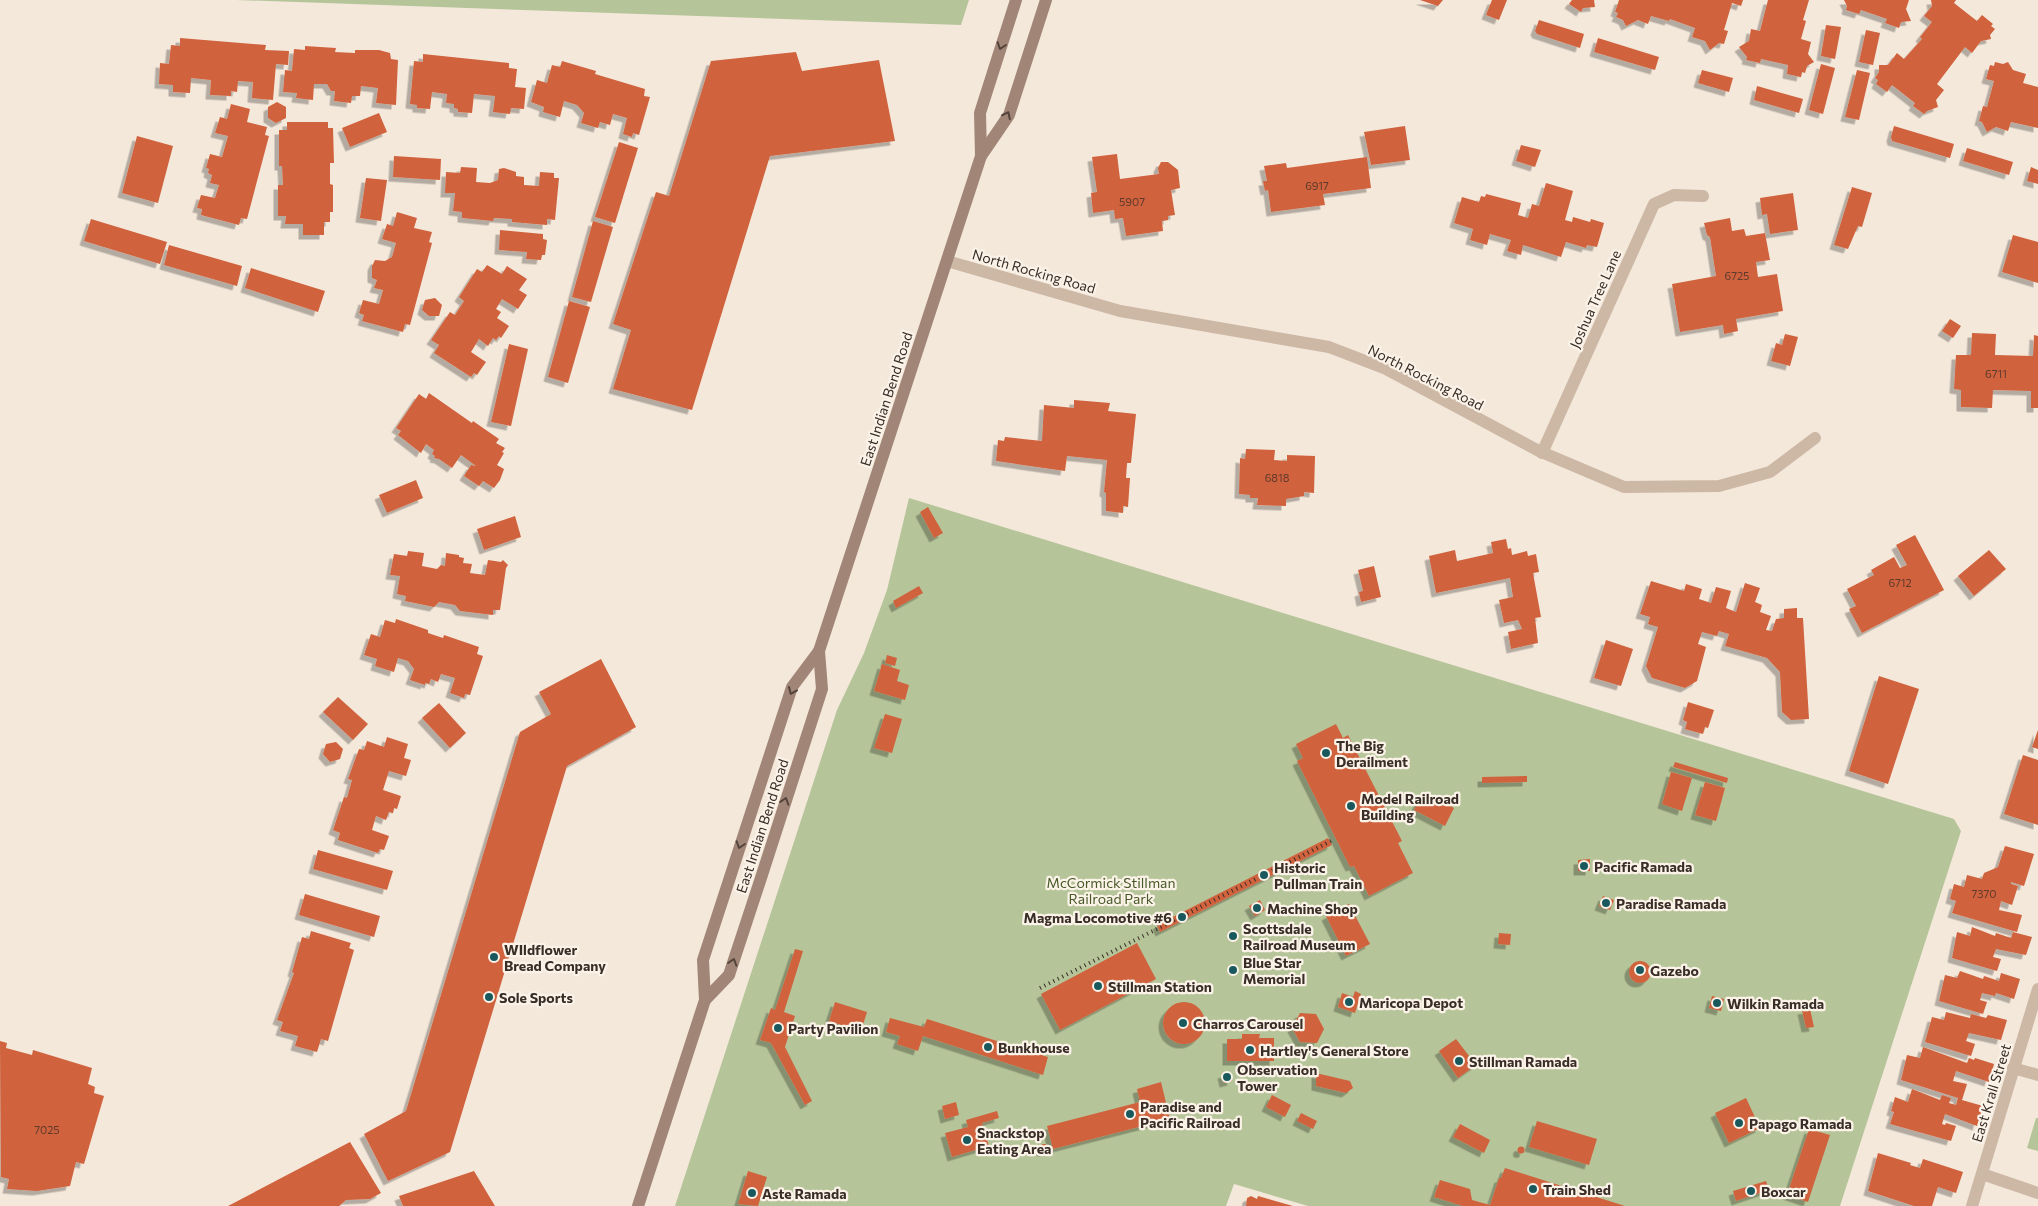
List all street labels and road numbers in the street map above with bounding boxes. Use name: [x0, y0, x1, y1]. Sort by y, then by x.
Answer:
street label: North Rocking Road: [970, 245, 1098, 297]
street label: Joshua Tree Lane: [1566, 247, 1624, 351]
street label: East Indian Bend Road: [856, 330, 916, 468]
street label: North Rocking Road: [1365, 341, 1487, 413]
street label: East Indian Bend Road: [732, 757, 792, 895]
street label: East Krall Street: [1968, 1042, 2014, 1144]

